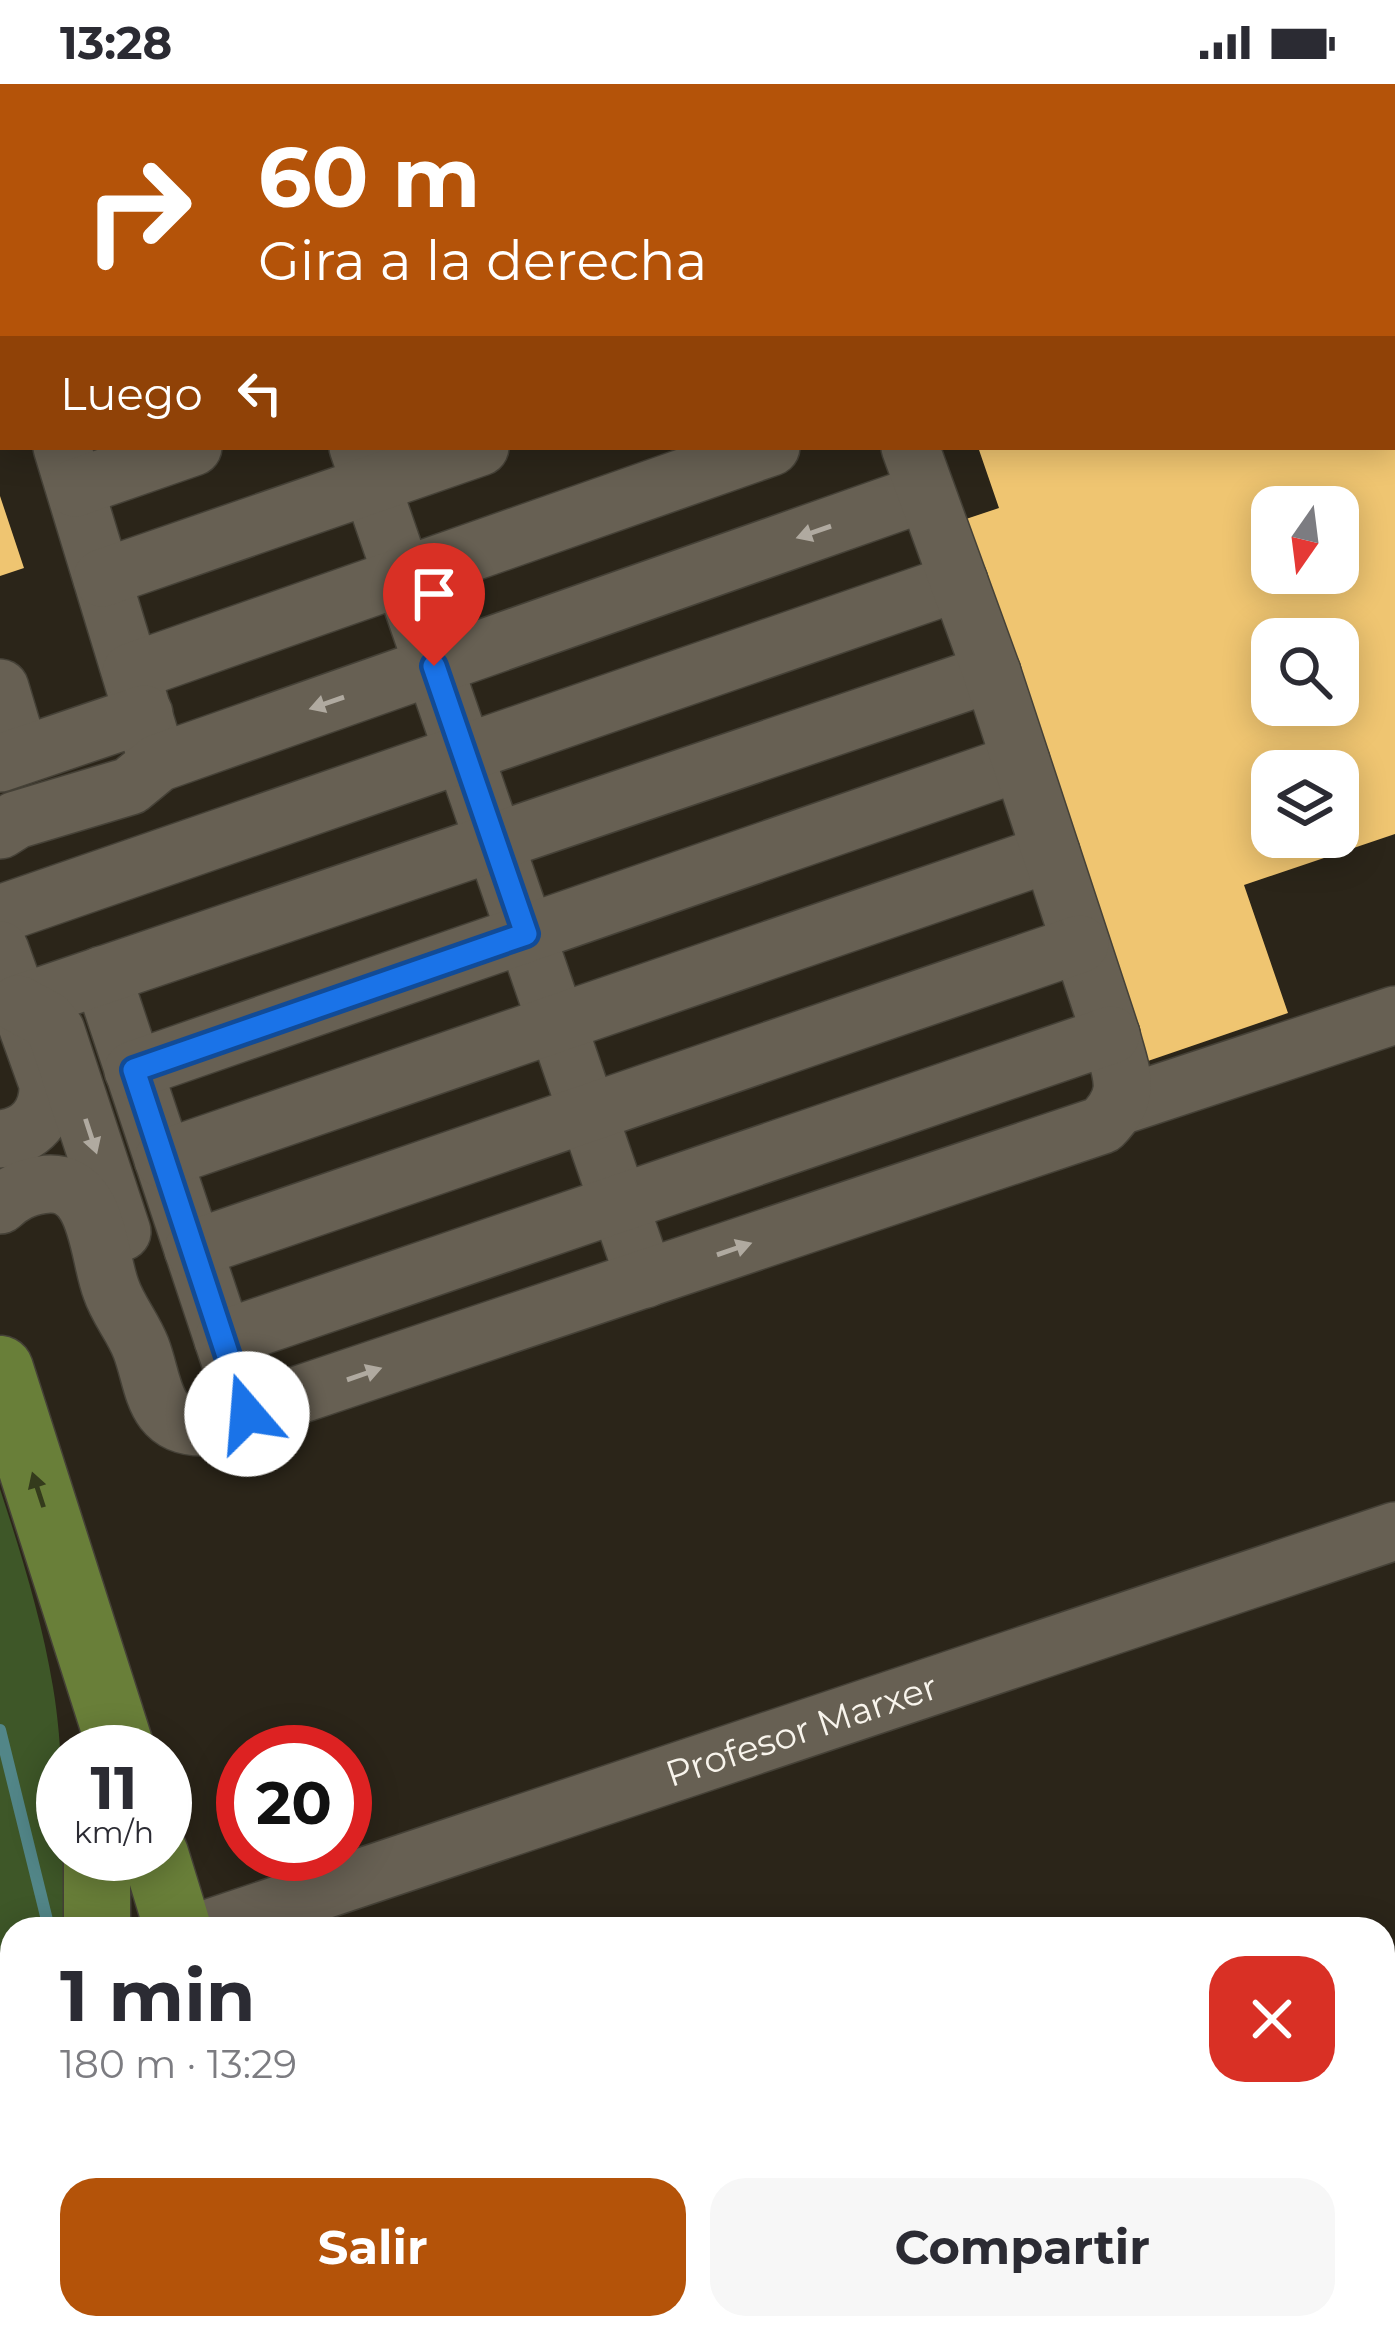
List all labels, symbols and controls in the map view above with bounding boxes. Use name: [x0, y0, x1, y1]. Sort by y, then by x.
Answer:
text: 13:28: [60, 15, 172, 70]
text: 60 m: [258, 126, 480, 228]
icon: right: [60, 132, 216, 288]
text: Gira a la derecha: [258, 228, 707, 294]
icon: left: [227, 360, 293, 426]
text: Luego: [60, 366, 203, 421]
north arrow: [1251, 486, 1359, 594]
map controls: [1251, 486, 1359, 858]
one-way arrow: [796, 524, 832, 542]
pin: [383, 543, 485, 666]
icon: arrive: [401, 561, 467, 627]
button: search: [1251, 618, 1359, 726]
one-way arrow: [309, 695, 345, 713]
button: layers: [1251, 750, 1359, 858]
one-way arrow: [82, 1118, 101, 1155]
one-way arrow: [716, 1239, 753, 1258]
position arrow: [184, 1351, 310, 1477]
one-way arrow: [347, 1364, 383, 1382]
one-way arrow: [28, 1471, 46, 1507]
street label: Profesor Marxer: [660, 1664, 943, 1796]
speed limit sign: 20: [216, 1725, 372, 1881]
text: 11: [90, 1751, 138, 1824]
text: km/h: [74, 1814, 154, 1851]
text: 1 min: [60, 1951, 256, 2039]
button: close: [1209, 1956, 1335, 2082]
text: 180 m · 13:29: [60, 2040, 297, 2088]
button: Salir: [60, 2178, 686, 2316]
button: Compartir: [710, 2178, 1335, 2316]

